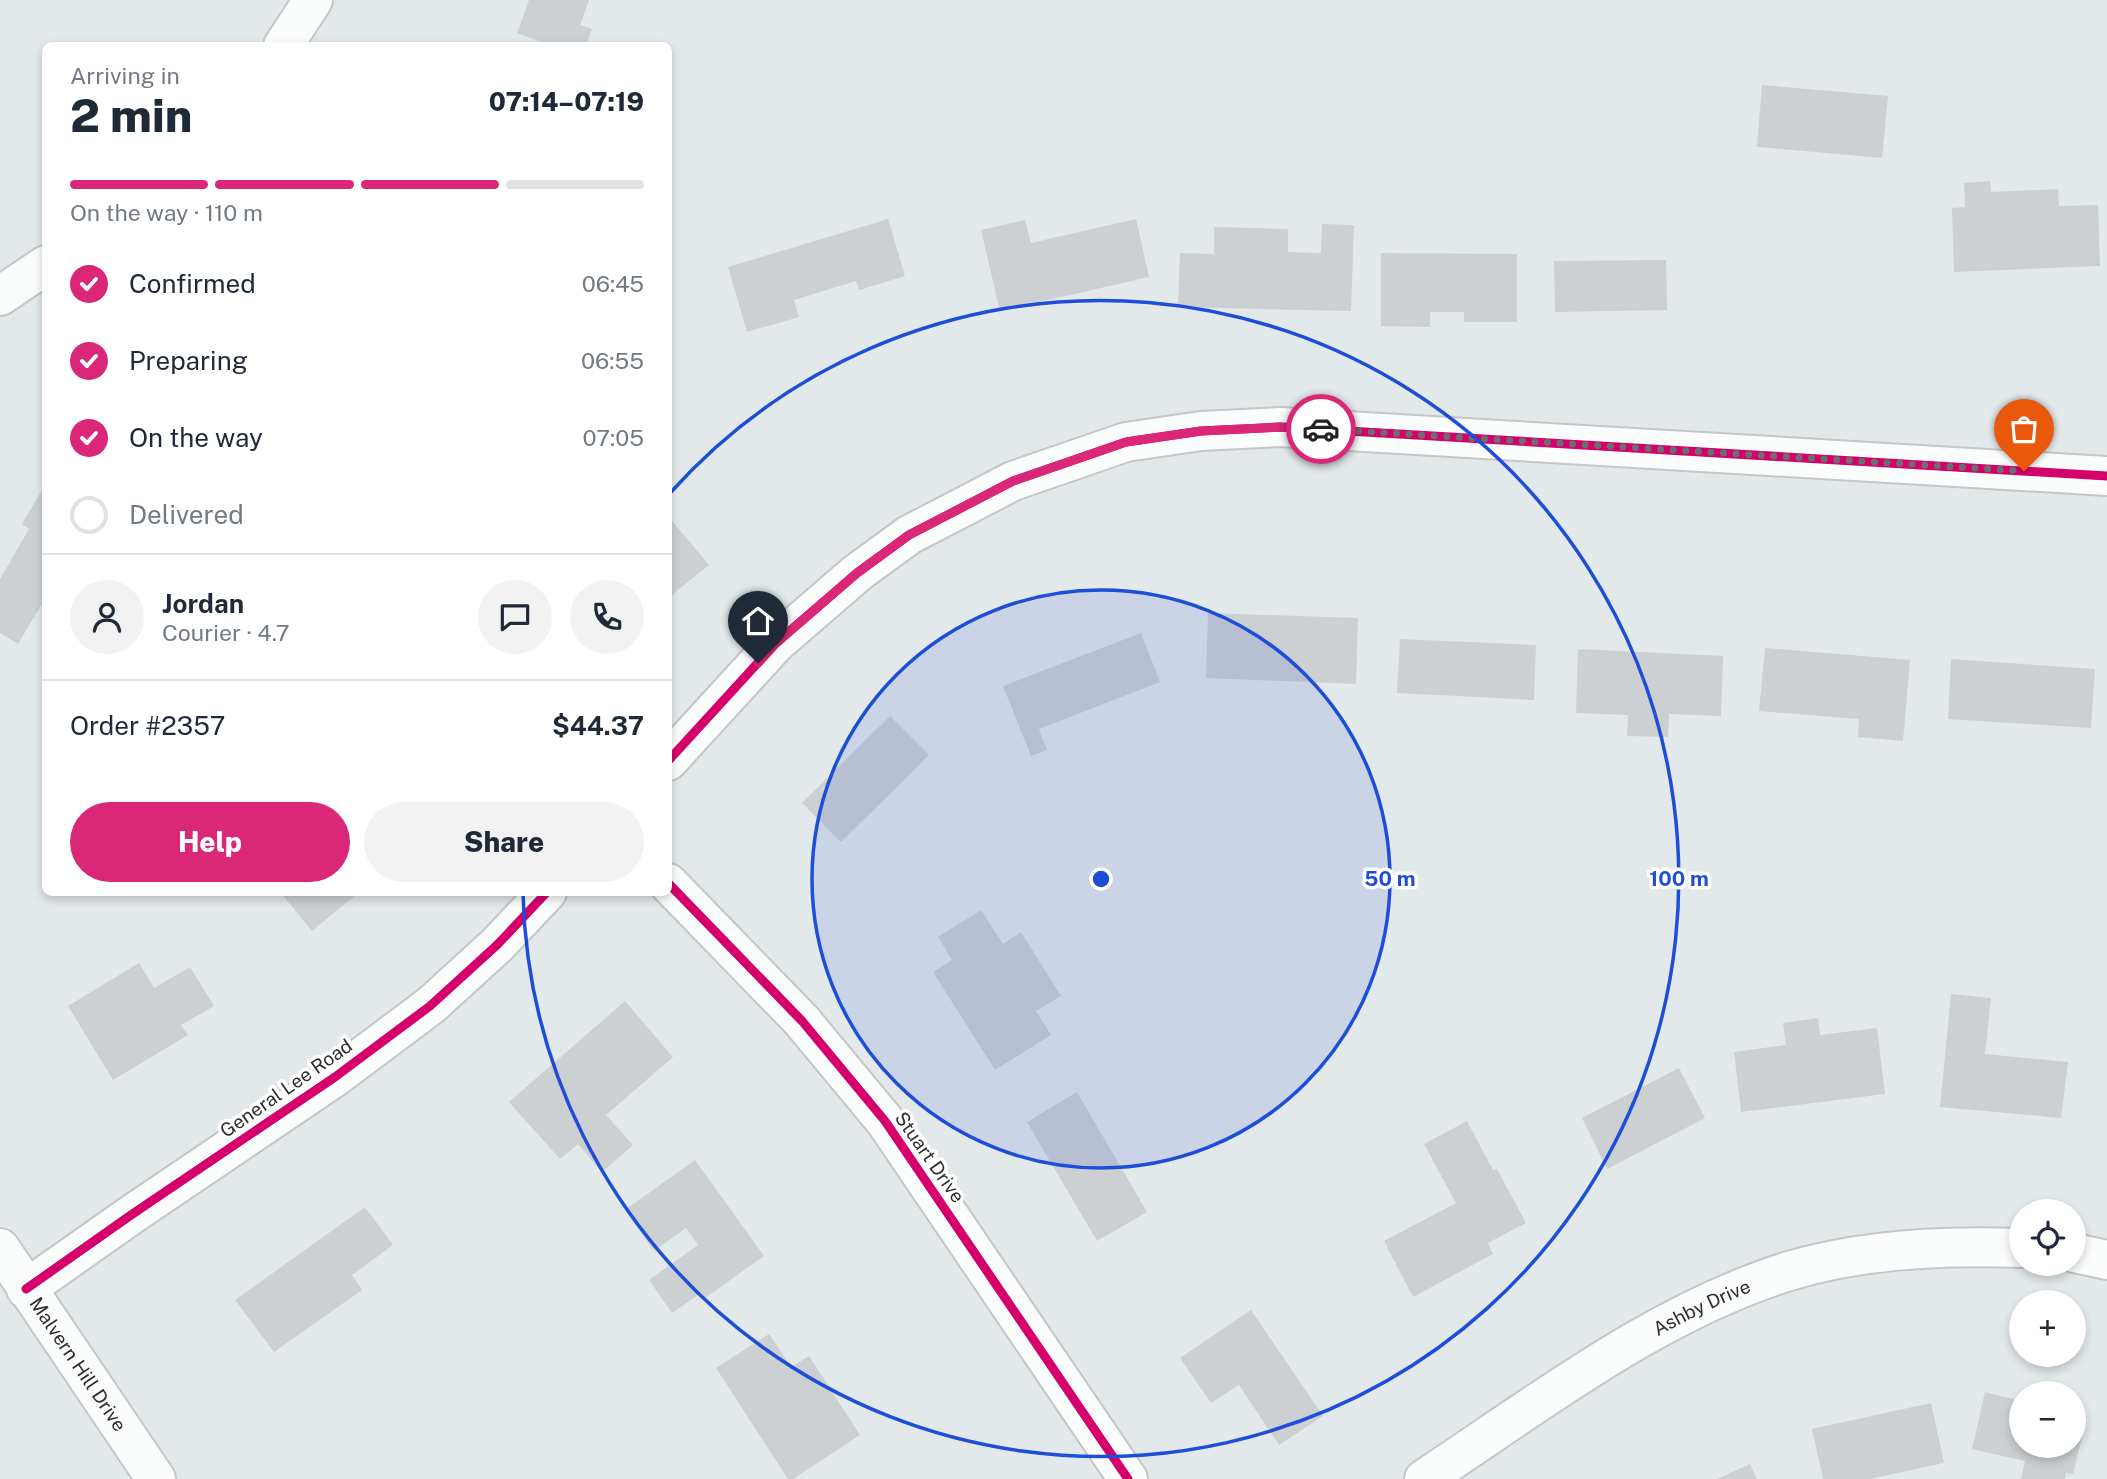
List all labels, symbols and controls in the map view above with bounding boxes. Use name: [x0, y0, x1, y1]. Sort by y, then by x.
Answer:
text: Arriving in: [70, 62, 180, 89]
text: 07:14–07:19: [489, 86, 644, 117]
text: 2 min: [70, 88, 192, 142]
text: On the way · 110 m: [70, 199, 263, 226]
icon: check: [70, 265, 108, 303]
text: Confirmed: [129, 268, 256, 299]
text: 06:45: [582, 270, 644, 297]
icon: check: [70, 342, 108, 380]
text: Preparing: [129, 345, 248, 376]
text: 06:55: [581, 347, 644, 374]
courier: [1286, 394, 1356, 464]
pin: [1994, 399, 2054, 471]
icon: car: [1302, 410, 1340, 448]
icon: bag: [2005, 410, 2043, 448]
icon: check: [70, 419, 108, 457]
text: On the way: [129, 422, 263, 453]
text: 07:05: [583, 424, 644, 451]
text: Delivered: [129, 499, 244, 530]
button: person: [70, 580, 144, 654]
button: chat: [478, 580, 552, 654]
button: phone: [570, 580, 644, 654]
text: Jordan: [162, 588, 244, 619]
pin: [728, 591, 788, 663]
icon: home: [739, 602, 777, 640]
text: Courier · 4.7: [162, 619, 290, 646]
text: Order #2357: [70, 710, 225, 741]
text: $44.37: [552, 710, 644, 741]
button: Help: [70, 802, 350, 882]
button: Share: [364, 802, 644, 882]
text: 50 m: [1364, 866, 1416, 891]
text: 100 m: [1649, 866, 1709, 891]
centre of rings: [1089, 867, 1113, 891]
street label: General Lee Road: [216, 1034, 356, 1142]
street label: Stuart Drive: [891, 1107, 969, 1207]
map controls: [2009, 1199, 2086, 1458]
button: locate: [2009, 1199, 2086, 1276]
street label: Ashby Drive: [1649, 1275, 1753, 1340]
button: +: [2009, 1290, 2086, 1367]
street label: Malvern Hill Drive: [25, 1293, 131, 1435]
button: −: [2009, 1381, 2086, 1458]

